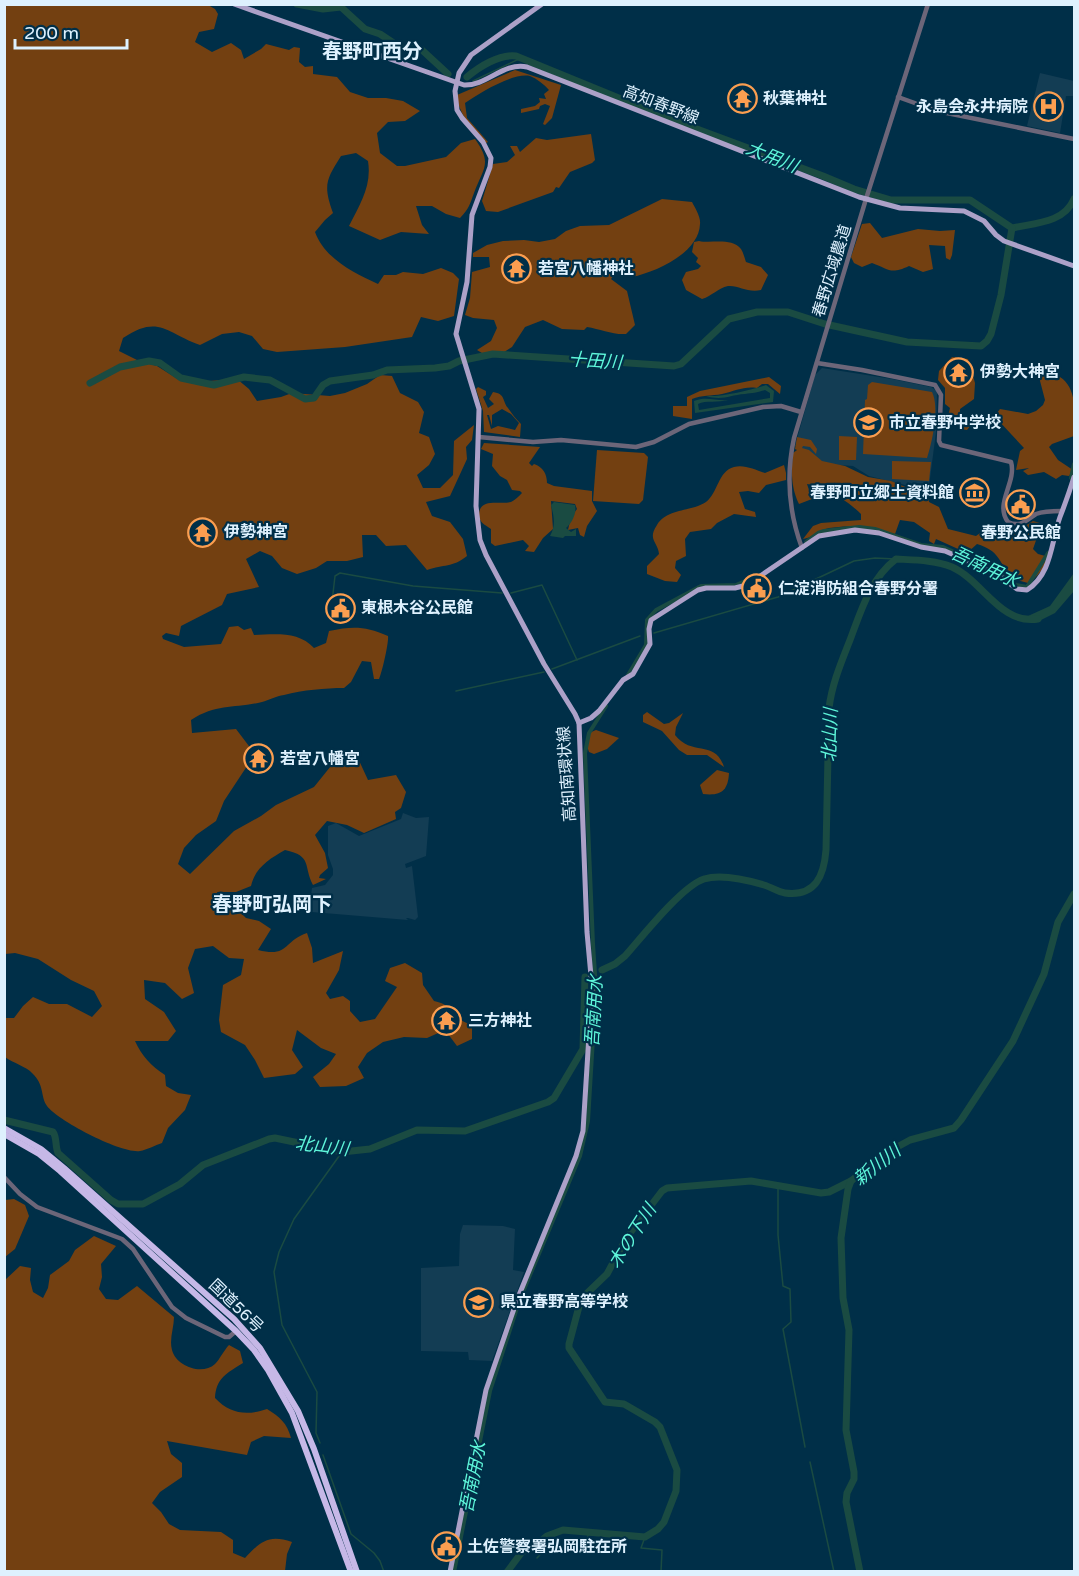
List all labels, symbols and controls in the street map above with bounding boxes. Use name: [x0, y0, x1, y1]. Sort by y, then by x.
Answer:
scale bar: [15, 12, 128, 50]
text: 200 m: [24, 22, 79, 44]
district label: 春野町西分: [322, 40, 422, 64]
street label: 高知春野線: [620, 81, 702, 129]
temple icon: 秋葉神社: [726, 83, 758, 115]
place label: 秋葉神社: [763, 89, 827, 109]
hospital icon: 永島会永井病院: [1033, 91, 1065, 123]
place label: 永島会永井病院: [916, 97, 1028, 117]
water label: 大用川: [743, 137, 803, 178]
street label: 春野広域農道: [808, 222, 856, 320]
temple icon: 若宮八幡神社: [501, 253, 533, 285]
place label: 若宮八幡神社: [538, 259, 634, 279]
water label: 十田川: [567, 348, 625, 374]
temple icon: 伊勢大神宮: [943, 356, 975, 388]
place label: 伊勢大神宮: [979, 362, 1060, 382]
school or university icon: 市立春野中学校: [852, 407, 884, 439]
place label: 市立春野中学校: [889, 413, 1001, 433]
museum icon: 春野町立郷土資料館: [959, 477, 991, 509]
place label: 春野町立郷土資料館: [810, 483, 954, 503]
public building icon: 春野公民館: [1005, 489, 1037, 521]
temple icon: 伊勢神宮: [187, 516, 219, 548]
place label: 伊勢神宮: [223, 522, 288, 542]
place label: 春野公民館: [981, 523, 1061, 543]
water label: 吾南用水: [948, 542, 1024, 593]
public building icon: 仁淀消防組合春野分署: [741, 573, 773, 605]
place label: 仁淀消防組合春野分署: [778, 579, 938, 599]
public building icon: 東根木谷公民館: [324, 592, 356, 624]
place label: 東根木谷公民館: [361, 598, 473, 618]
water label: 北山川: [818, 706, 842, 762]
street label: 高知南環状線: [554, 725, 580, 823]
temple icon: 若宮八幡宮: [243, 743, 275, 775]
place label: 若宮八幡宮: [280, 749, 360, 769]
district label: 春野町弘岡下: [212, 893, 332, 917]
water label: 吾南用水: [581, 972, 607, 1048]
temple icon: 三方神社: [431, 1005, 463, 1037]
place label: 三方神社: [468, 1011, 532, 1031]
water label: 北山川: [294, 1132, 352, 1160]
water label: 新川川: [849, 1138, 907, 1190]
water label: 木の下川: [603, 1198, 662, 1272]
street label: 国道56号: [205, 1275, 267, 1337]
school or university icon: 県立春野高等学校: [463, 1286, 495, 1318]
place label: 県立春野高等学校: [500, 1292, 628, 1312]
water label: 吾南用水: [455, 1438, 491, 1514]
public building icon: 土佐警察署弘岡駐在所: [430, 1531, 462, 1563]
place label: 土佐警察署弘岡駐在所: [467, 1537, 627, 1557]

